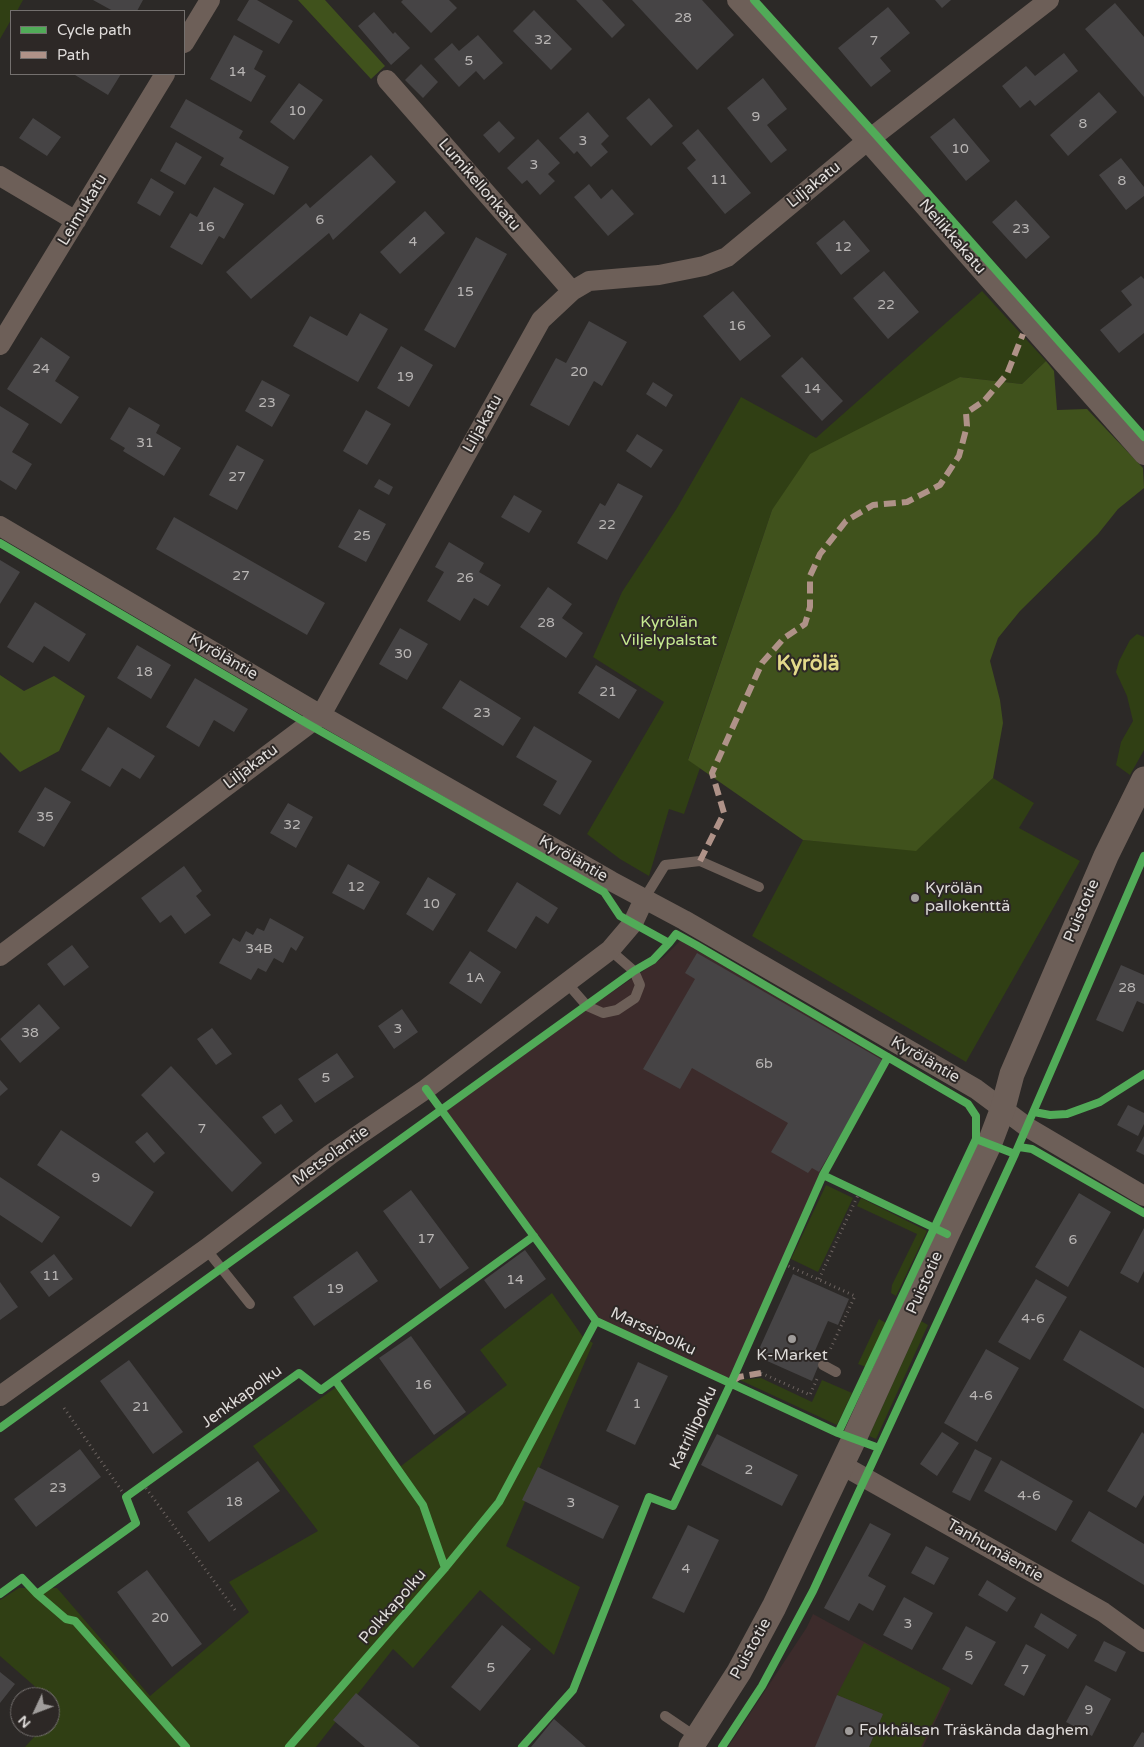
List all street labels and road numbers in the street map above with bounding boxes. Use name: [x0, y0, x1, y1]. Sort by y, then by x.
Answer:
street label: Lumikellonkatu: [434, 135, 524, 235]
street label: Liljakatu: [783, 158, 845, 212]
street label: Leimukatu: [54, 171, 112, 249]
street label: Neilikkakatu: [914, 196, 990, 278]
street label: Liljakatu: [459, 392, 507, 456]
street label: Kyröläntie: [185, 630, 261, 684]
street label: Liljakatu: [220, 740, 282, 794]
street label: Kyröläntie: [535, 832, 611, 886]
street label: Puistotie: [1060, 877, 1104, 945]
street label: Kyröläntie: [887, 1033, 963, 1087]
street label: Metsolantie: [289, 1122, 373, 1190]
street label: Puistotie: [903, 1249, 947, 1317]
street label: Marssipolku: [607, 1304, 699, 1360]
street label: Jenkkapolku: [198, 1361, 286, 1433]
street label: Katrillipolku: [666, 1383, 722, 1473]
street label: Tanhumäentie: [943, 1516, 1047, 1586]
street label: Polkkapolku: [355, 1566, 431, 1648]
street label: Puistotie: [726, 1615, 776, 1683]

